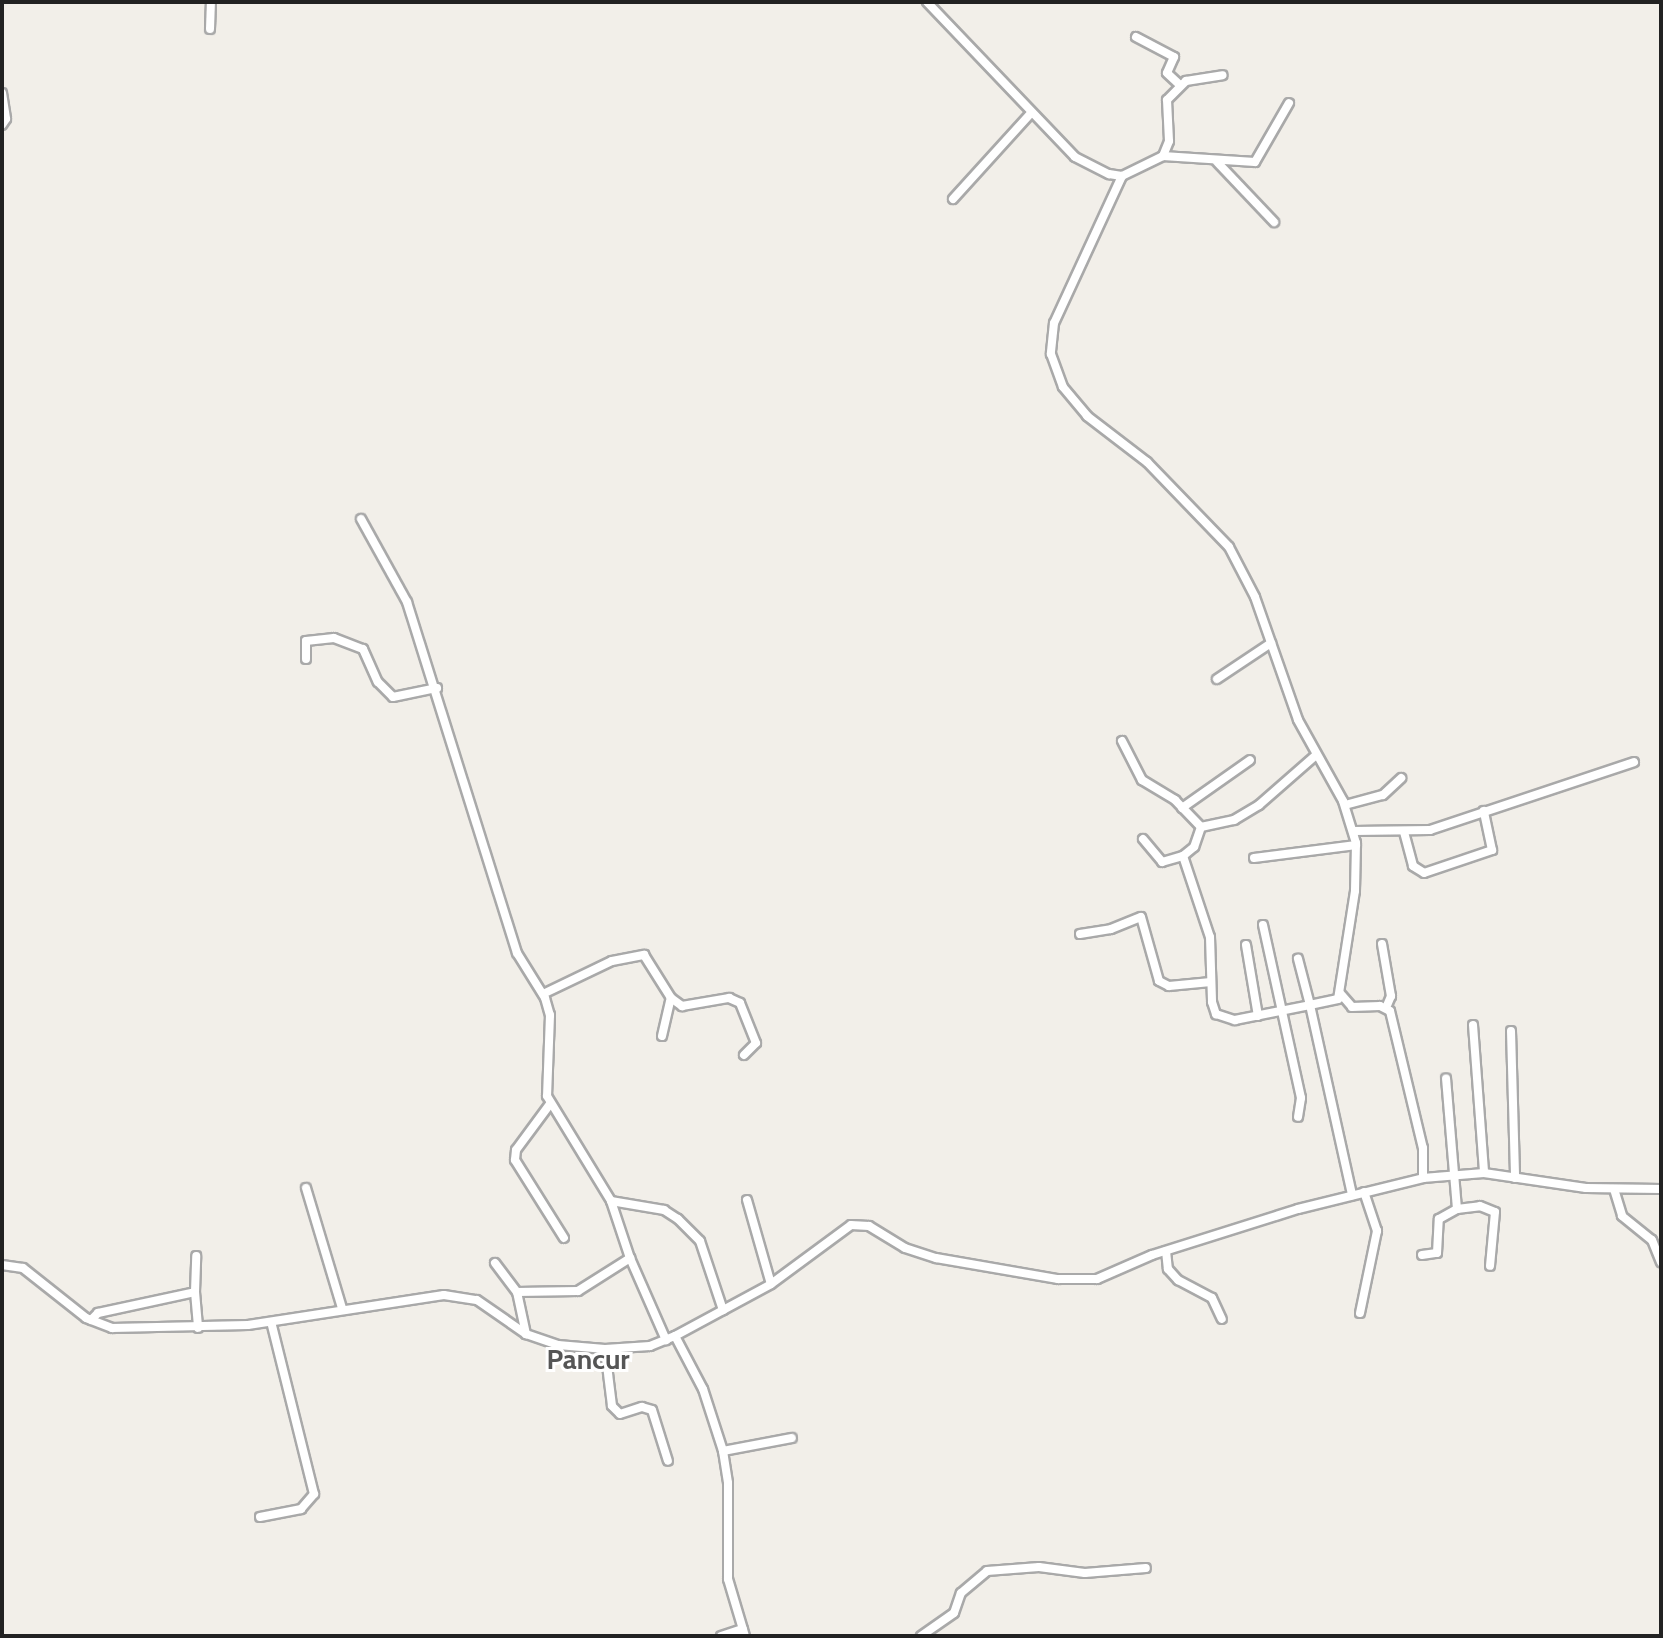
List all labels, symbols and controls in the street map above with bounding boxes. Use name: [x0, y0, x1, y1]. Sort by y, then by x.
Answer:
district label: Pancur: [546, 1342, 630, 1376]

